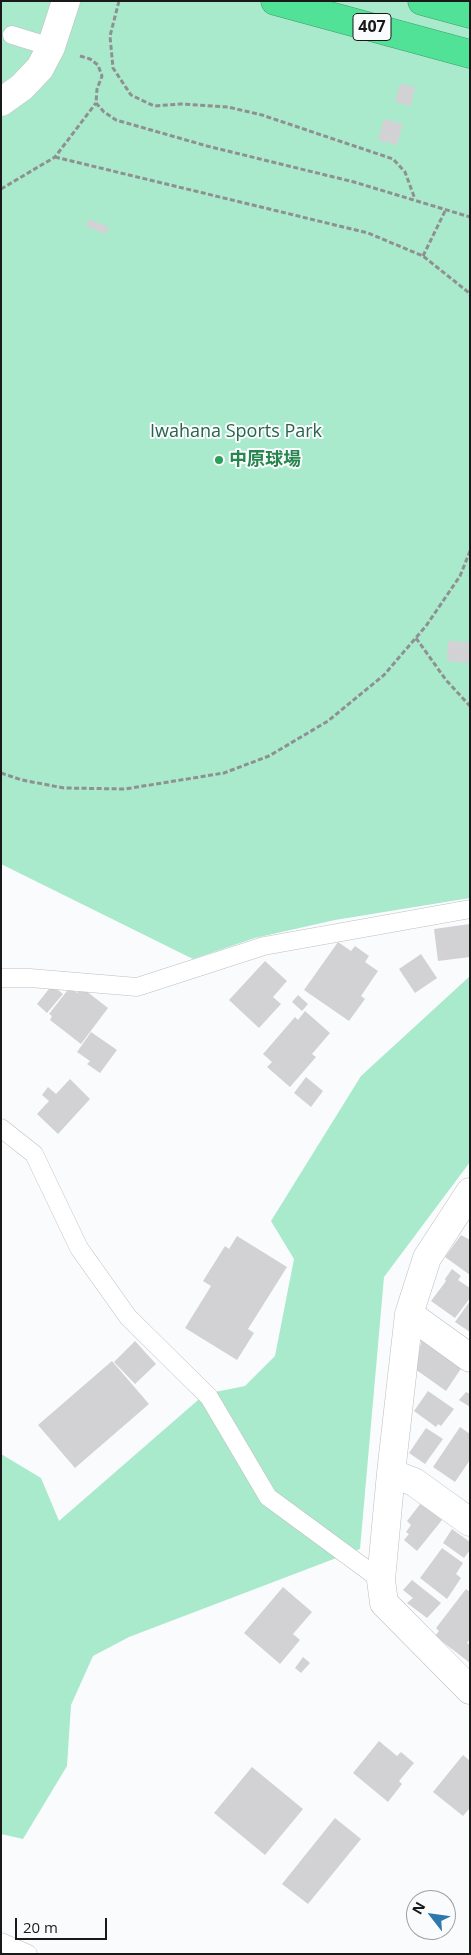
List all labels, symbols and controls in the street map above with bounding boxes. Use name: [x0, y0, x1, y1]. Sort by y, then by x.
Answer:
road number: 407: [353, 14, 391, 41]
park label: Iwahana Sports Park: [150, 421, 322, 443]
place label: 中原球場: [229, 449, 301, 471]
marker: 中原球場: [213, 454, 225, 466]
north arrow: [406, 1890, 456, 1940]
text: N: [407, 1898, 430, 1917]
scale bar: [18, 1908, 110, 1940]
text: 20 m: [23, 1917, 58, 1937]

